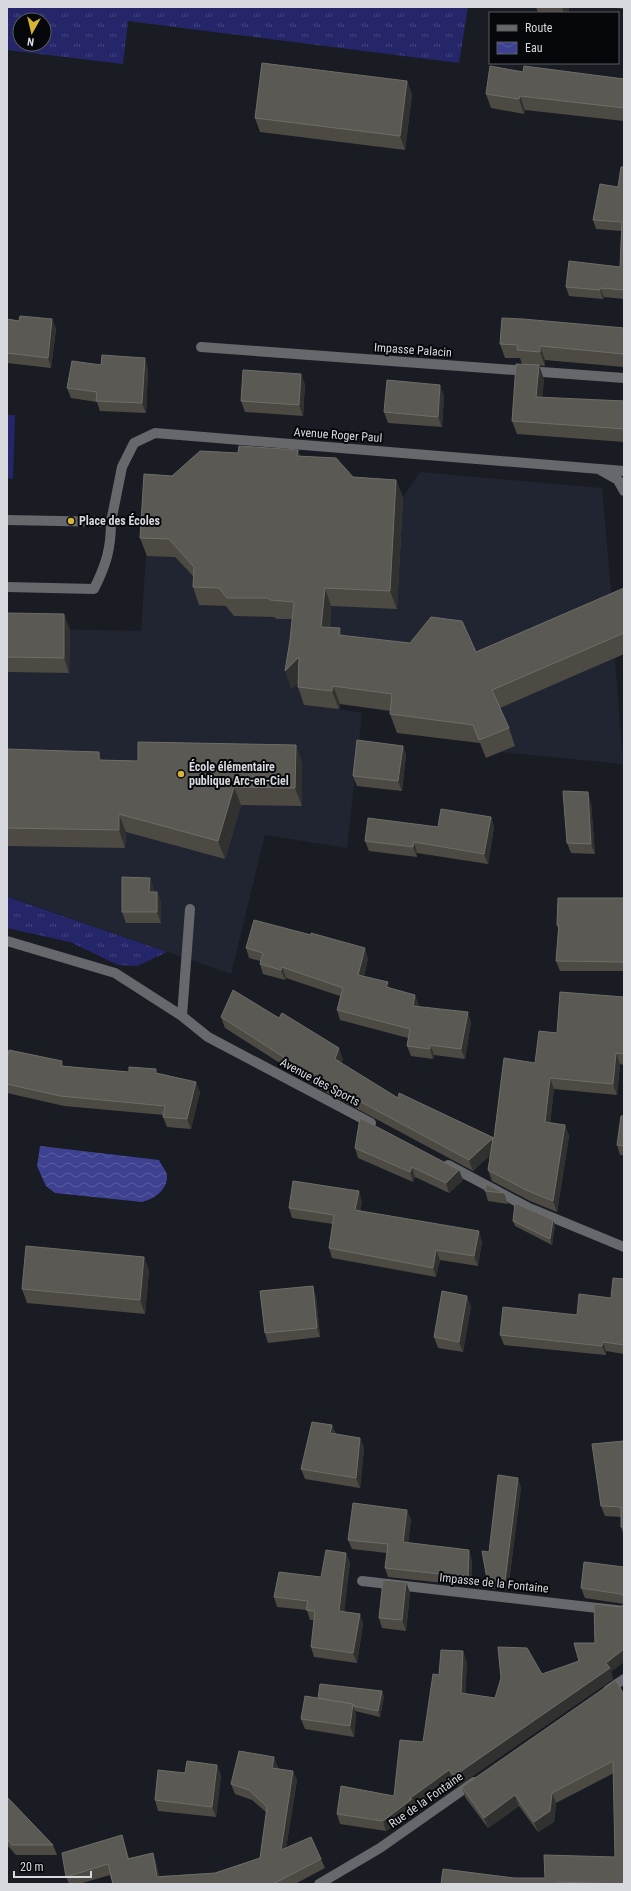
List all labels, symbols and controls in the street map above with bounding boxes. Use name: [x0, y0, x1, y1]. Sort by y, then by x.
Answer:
north arrow: [12, 12, 52, 52]
legend: [489, 12, 619, 64]
text: Route: [525, 21, 553, 35]
text: N: [26, 34, 35, 48]
text: Eau: [525, 41, 543, 55]
street label: Impasse Palacin: [374, 340, 453, 360]
street label: Avenue Roger Paul: [293, 425, 383, 445]
place label: Place des Écoles: [79, 513, 160, 528]
marker: Place des Écoles: [66, 516, 76, 526]
place label: École élémentaire publique Arc-en-Ciel: [189, 759, 289, 788]
marker: École élémentaire publique Arc-en-Ciel: [176, 769, 186, 779]
street label: Avenue des Sports: [278, 1055, 362, 1109]
street label: Impasse de la Fontaine: [439, 1570, 550, 1596]
street label: Rue de la Fontaine: [386, 1769, 466, 1831]
scale bar: [14, 1853, 91, 1879]
text: 20 m: [20, 1860, 44, 1874]

